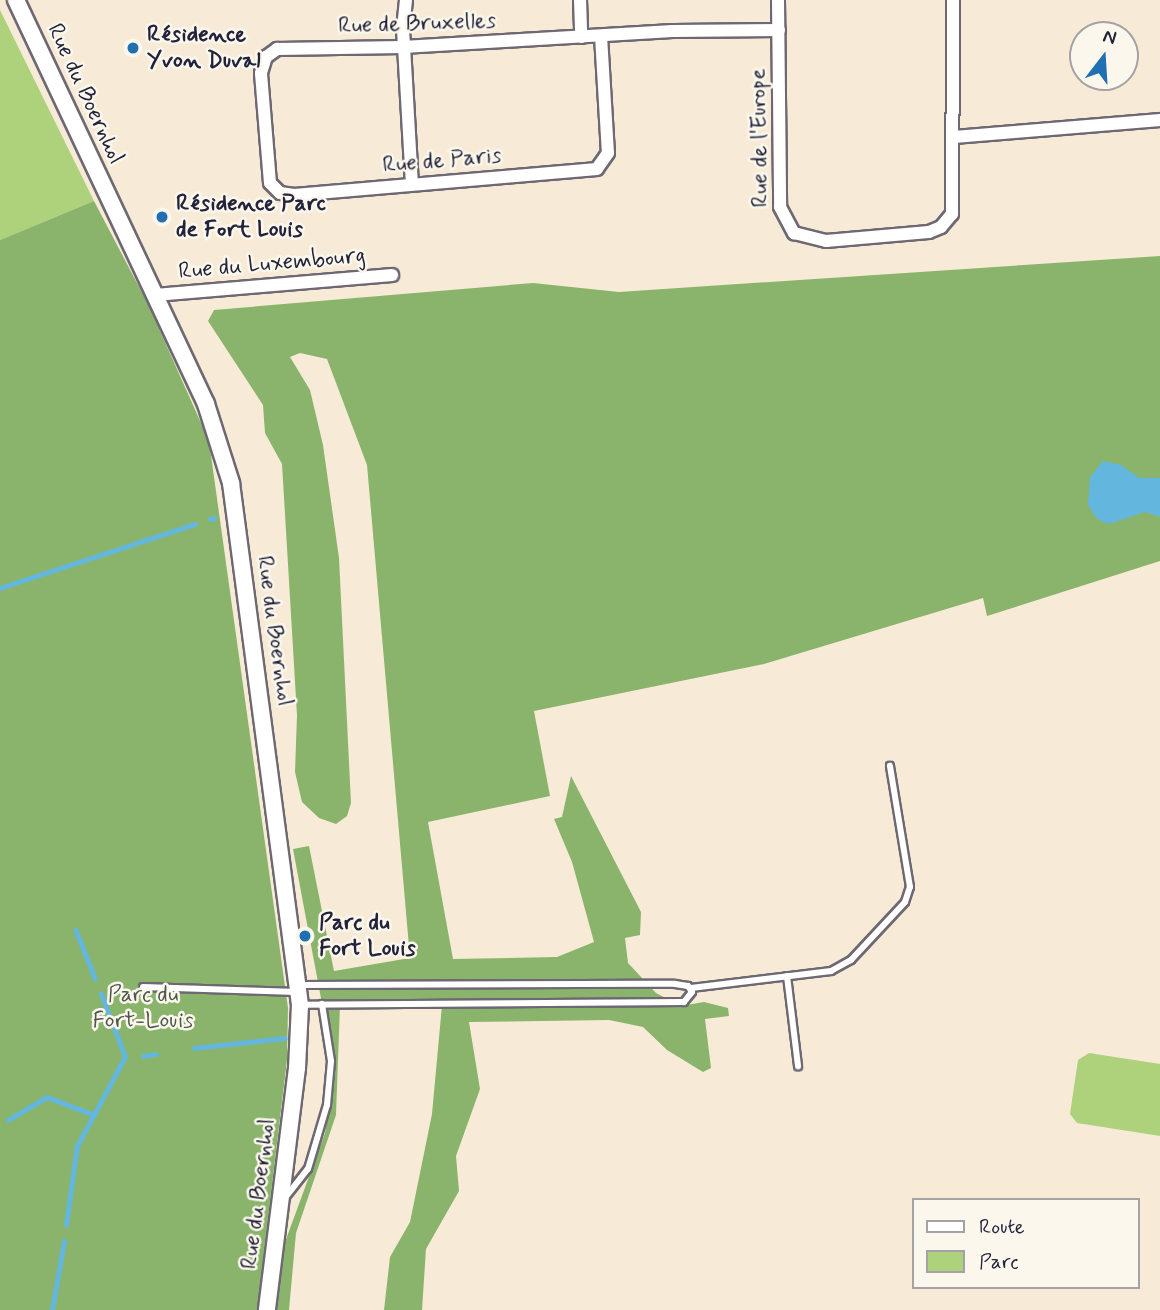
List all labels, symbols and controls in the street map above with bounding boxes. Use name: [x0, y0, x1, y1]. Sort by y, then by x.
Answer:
street label: Rue de Bruxelles: [338, 7, 496, 41]
street label: Rue du Boernhol: [40, 18, 130, 170]
place label: Résidence Yvon Duval: [147, 21, 260, 75]
north arrow: [1069, 21, 1139, 91]
text: N: [1100, 24, 1119, 51]
marker: Résidence Yvon Duval: [125, 40, 141, 56]
street label: Rue de l'Europe: [745, 68, 775, 208]
street label: Rue de Paris: [382, 142, 502, 180]
place label: Résidence Parc de Fort Louis: [176, 190, 325, 244]
marker: Résidence Parc de Fort Louis: [154, 209, 170, 225]
street label: Rue du Luxembourg: [176, 242, 368, 286]
street label: Rue du Boernhol: [250, 552, 298, 710]
place label: Parc du Fort Louis: [319, 909, 416, 963]
marker: Parc du Fort Louis: [297, 928, 313, 944]
park label: Parc du Fort-Louis: [93, 981, 193, 1035]
street label: Rue du Boernhol: [236, 1115, 282, 1273]
legend: [912, 1198, 1139, 1289]
text: Route: [979, 1213, 1025, 1241]
text: Parc: [979, 1248, 1019, 1276]

